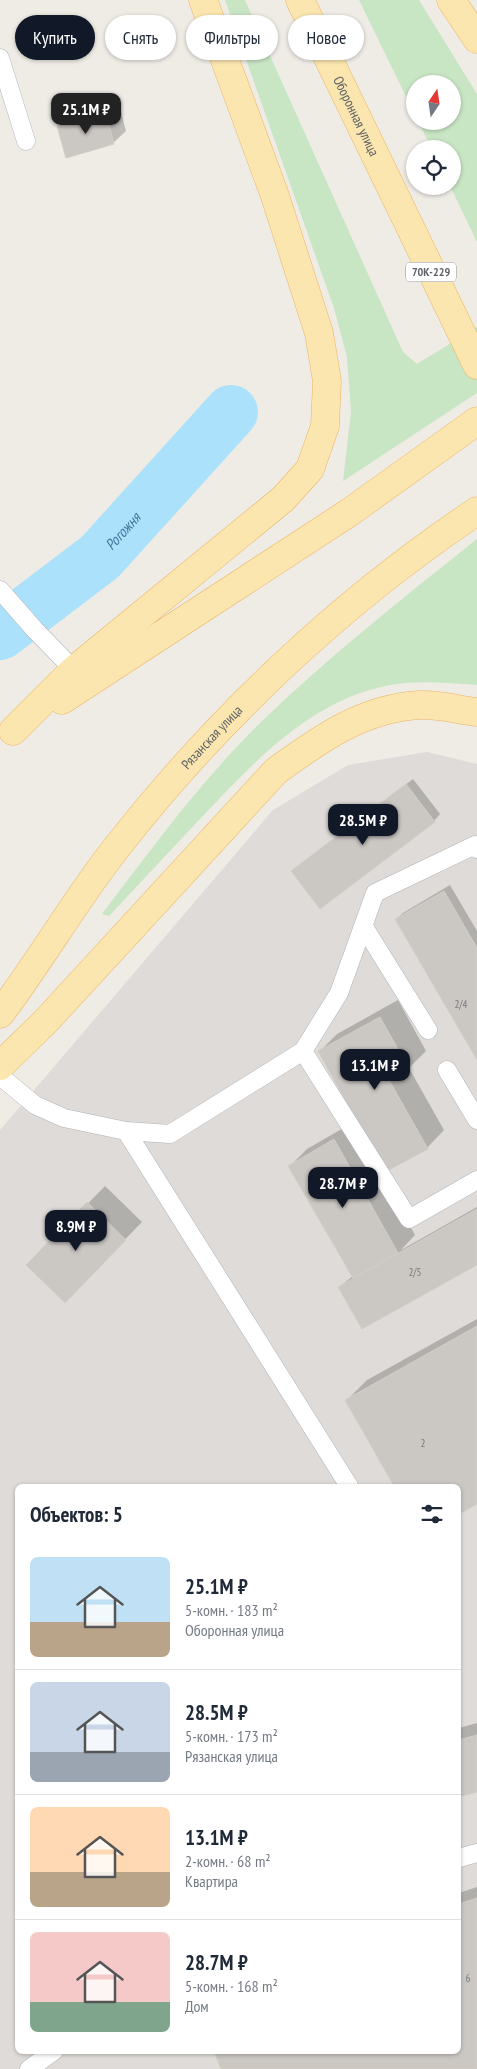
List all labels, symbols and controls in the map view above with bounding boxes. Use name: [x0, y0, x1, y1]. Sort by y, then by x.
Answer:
chip: Купить: [15, 15, 95, 60]
chip: Снять: [105, 15, 176, 60]
chip: Фильтры: [186, 15, 278, 60]
chip: Новое: [288, 15, 364, 60]
street label: Оборонная улица: [329, 73, 383, 159]
north arrow: [406, 75, 461, 130]
map controls: [406, 75, 461, 195]
pin: 25.1M ₽: [40, 92, 132, 135]
text: 25.1M ₽: [62, 99, 110, 119]
button: locate: [406, 140, 461, 195]
road number: 70К-229: [406, 262, 456, 282]
water label: Рогожня: [101, 508, 145, 554]
street label: Рязанская улица: [177, 701, 246, 773]
pin: 28.5M ₽: [317, 804, 409, 846]
text: 28.5M ₽: [339, 810, 387, 830]
house number: 2/4: [454, 997, 468, 1011]
pin: 13.1M ₽: [329, 1048, 421, 1091]
text: 13.1M ₽: [351, 1055, 399, 1075]
pin: 28.7M ₽: [297, 1166, 389, 1209]
text: 28.7M ₽: [319, 1173, 367, 1193]
pin: 8.9M ₽: [35, 1210, 117, 1252]
text: 8.9M ₽: [56, 1216, 96, 1236]
house number: 2/5: [408, 1265, 422, 1279]
house number: 2: [421, 1436, 426, 1450]
icon: filters: [418, 1500, 446, 1528]
text: Объектов: 5: [30, 1501, 123, 1528]
text: 25.1M ₽: [185, 1573, 248, 1600]
icon: home: [70, 1577, 130, 1637]
text: 5-комн. · 183 m²: [185, 1600, 278, 1620]
text: Оборонная улица: [185, 1620, 284, 1640]
text: 28.5M ₽: [185, 1699, 248, 1726]
icon: home: [70, 1702, 130, 1762]
text: 5-комн. · 173 m²: [185, 1726, 278, 1746]
text: Рязанская улица: [185, 1746, 278, 1766]
text: 13.1M ₽: [185, 1824, 248, 1851]
icon: home: [70, 1827, 130, 1887]
text: 2-комн. · 68 m²: [185, 1851, 271, 1871]
text: Квартира: [185, 1871, 238, 1891]
text: 28.7M ₽: [185, 1949, 248, 1976]
icon: home: [70, 1952, 130, 2012]
house number: 6: [466, 1971, 471, 1985]
text: 5-комн. · 168 m²: [185, 1976, 278, 1996]
text: Дом: [185, 1996, 209, 2016]

